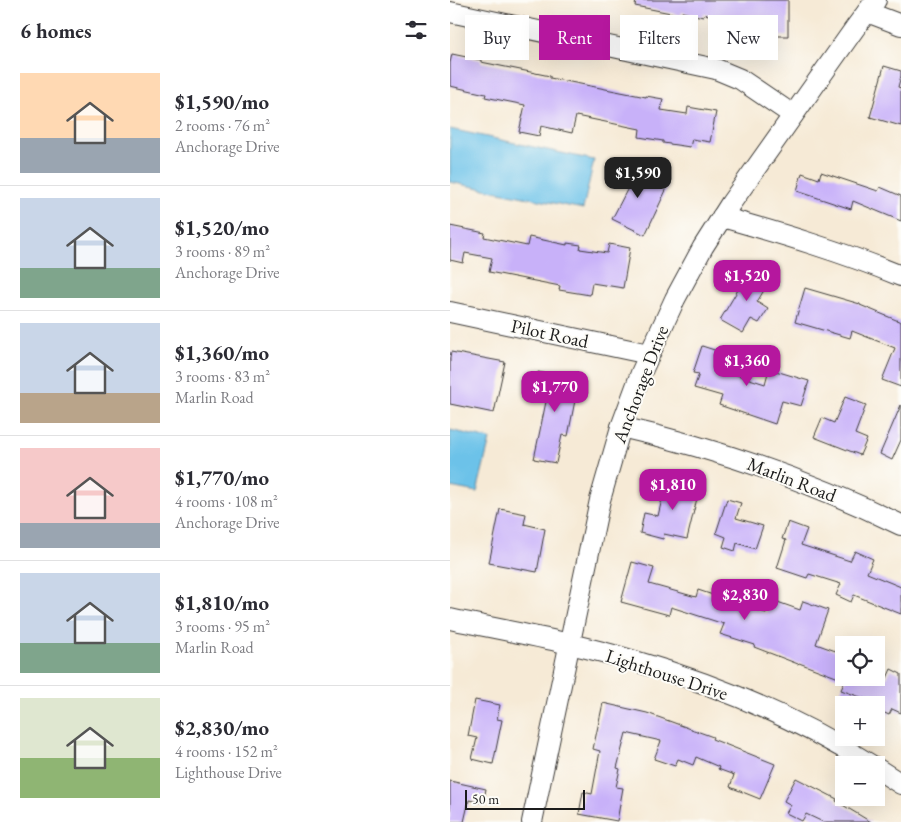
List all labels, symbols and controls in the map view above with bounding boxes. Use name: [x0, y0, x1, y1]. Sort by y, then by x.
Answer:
chip: Buy: [465, 15, 529, 60]
chip: Rent: [539, 15, 610, 60]
chip: Filters: [620, 15, 698, 60]
chip: New: [708, 15, 778, 60]
icon: filters: [402, 16, 430, 44]
text: 6 homes: [20, 17, 92, 44]
text: $1,590/mo: [175, 88, 269, 115]
icon: home: [60, 93, 120, 153]
text: 2 rooms · 76 m²: [175, 115, 270, 136]
text: Anchorage Drive: [175, 136, 280, 157]
pin: $1,590: [597, 156, 679, 199]
text: $1,590: [615, 162, 661, 183]
text: $1,520/mo: [175, 214, 269, 241]
icon: home: [60, 218, 120, 278]
text: 3 rooms · 89 m²: [175, 241, 270, 262]
pin: $1,520: [706, 260, 788, 302]
text: Anchorage Drive: [175, 262, 280, 283]
text: $1,520: [724, 265, 770, 286]
street label: Pilot Road: [509, 313, 591, 354]
street label: Anchorage Drive: [606, 322, 674, 448]
text: $1,360/mo: [175, 339, 269, 366]
icon: home: [60, 343, 120, 403]
pin: $1,360: [706, 344, 788, 387]
text: $1,360: [724, 350, 770, 371]
text: 3 rooms · 83 m²: [175, 366, 270, 387]
pin: $1,770: [514, 370, 596, 413]
text: $1,770: [532, 376, 578, 397]
text: Marlin Road: [175, 387, 254, 408]
street label: Marlin Road: [744, 451, 840, 508]
text: $1,770/mo: [175, 464, 269, 491]
icon: home: [60, 468, 120, 528]
pin: $1,810: [632, 468, 714, 511]
text: $1,810: [650, 474, 696, 495]
text: 4 rooms · 108 m²: [175, 491, 278, 512]
text: Anchorage Drive: [175, 512, 280, 533]
pin: $2,830: [704, 578, 786, 621]
text: $2,830: [722, 584, 768, 605]
text: $1,810/mo: [175, 589, 269, 616]
icon: home: [60, 593, 120, 653]
text: 3 rooms · 95 m²: [175, 616, 270, 637]
map controls: [835, 636, 885, 806]
button: locate: [835, 636, 885, 686]
text: Marlin Road: [175, 637, 254, 658]
street label: Lighthouse Drive: [603, 643, 731, 706]
button: +: [835, 696, 885, 746]
text: $2,830/mo: [175, 714, 269, 741]
icon: home: [60, 718, 120, 778]
text: 4 rooms · 152 m²: [175, 741, 278, 762]
button: −: [835, 756, 885, 806]
text: Lighthouse Drive: [175, 762, 282, 783]
scale bar: [465, 787, 585, 810]
text: 50 m: [472, 790, 499, 808]

